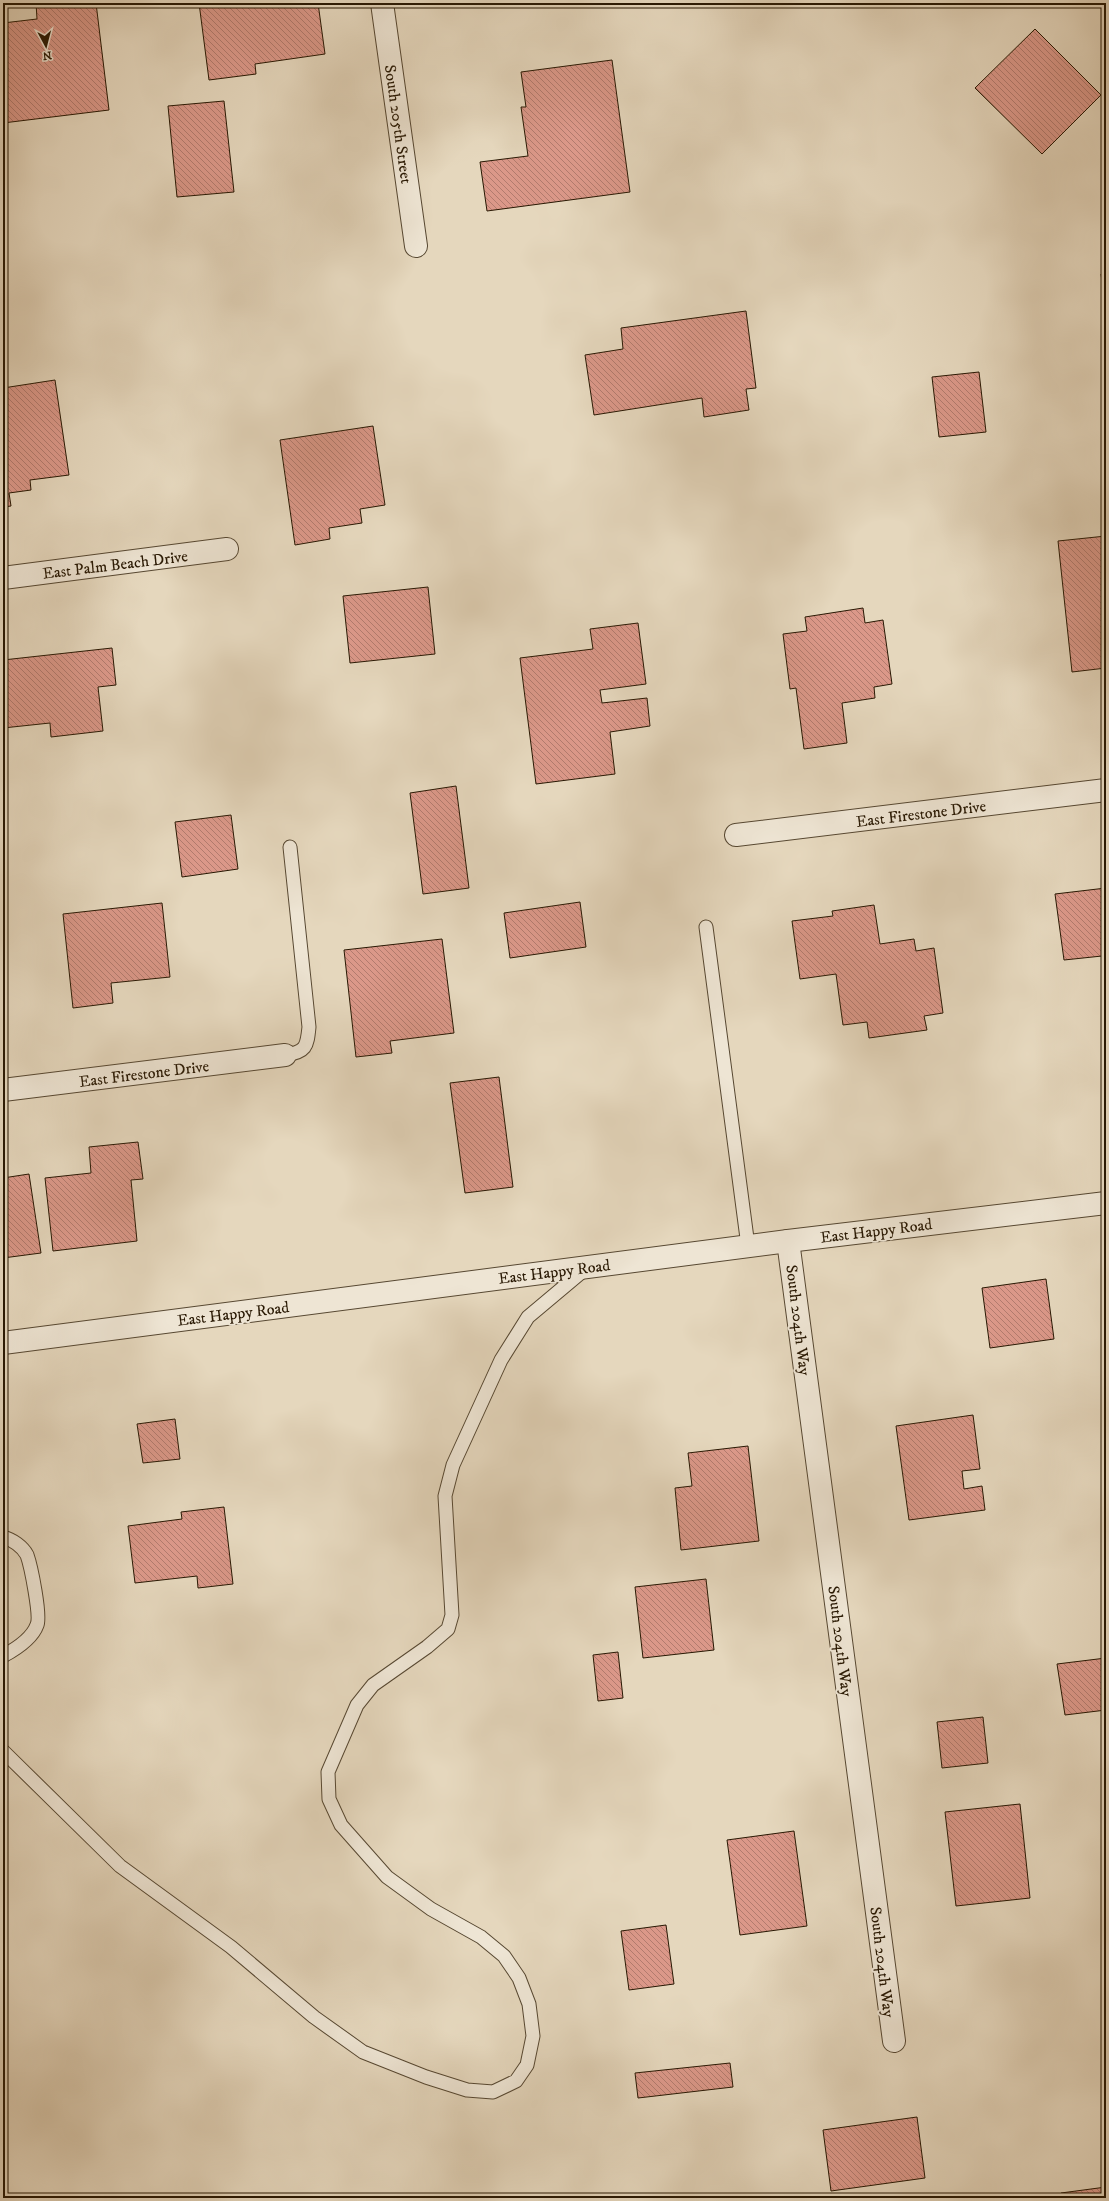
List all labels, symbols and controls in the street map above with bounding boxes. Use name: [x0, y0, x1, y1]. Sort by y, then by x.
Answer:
north arrow: [26, 26, 66, 66]
text: N: [42, 47, 52, 62]
street label: South 205th Street: [380, 63, 416, 185]
street label: East Palm Beach Drive: [41, 546, 189, 584]
street label: East Firestone Drive: [855, 796, 988, 832]
street label: East Firestone Drive: [78, 1056, 211, 1092]
street label: East Happy Road: [819, 1214, 933, 1248]
street label: East Happy Road: [497, 1255, 611, 1289]
street label: South 204th Way: [781, 1264, 815, 1377]
street label: East Happy Road: [176, 1297, 290, 1331]
street label: South 204th Way: [823, 1585, 857, 1698]
street label: South 204th Way: [865, 1906, 899, 2019]

